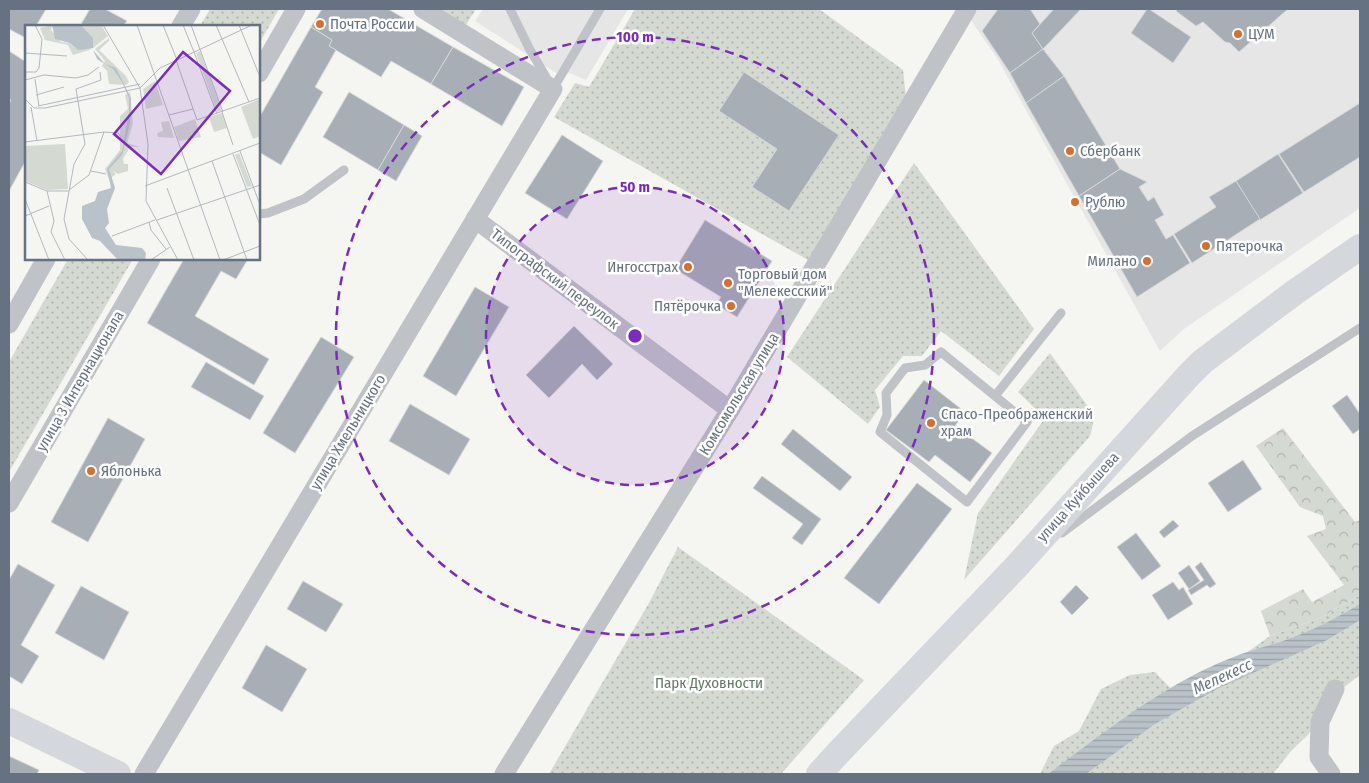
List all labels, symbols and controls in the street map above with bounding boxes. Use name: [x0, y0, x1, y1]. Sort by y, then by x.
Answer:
place label: Почта России: [330, 15, 415, 33]
marker: Почта России: [314, 18, 326, 30]
inset map: [25, 25, 260, 260]
place label: ЦУМ: [1248, 25, 1275, 43]
text: 100 m: [616, 28, 654, 46]
marker: ЦУМ: [1232, 28, 1244, 40]
place label: Сбербанк: [1080, 142, 1141, 160]
marker: Сбербанк: [1064, 145, 1076, 157]
text: 50 m: [620, 178, 650, 196]
place label: Рублю: [1085, 193, 1125, 211]
marker: Рублю: [1069, 196, 1081, 208]
street label: Типографский переулок: [488, 225, 622, 333]
place label: Пятерочка: [1216, 237, 1283, 255]
marker: Пятерочка: [1200, 240, 1212, 252]
place label: Милано: [1087, 252, 1137, 270]
marker: Милано: [1141, 255, 1153, 267]
place label: Ингосстрах: [607, 258, 678, 276]
marker: Ингосстрах: [682, 261, 694, 273]
place label: Торговый дом "Мелекесский": [738, 265, 832, 300]
marker: Торговый дом "Мелекесский": [722, 277, 734, 289]
place label: Пятёрочка: [654, 297, 721, 315]
marker: Пятёрочка: [725, 300, 737, 312]
street label: улица 3 Интернационала: [32, 308, 128, 454]
centre of rings: [626, 327, 644, 345]
street label: Комсомольская улица: [695, 330, 783, 458]
street label: улица Хмельницкого: [306, 371, 390, 493]
place label: Спасо-Преображенский храм: [941, 405, 1093, 440]
marker: Спасо-Преображенский храм: [925, 417, 937, 429]
street label: улица Куйбышева: [1033, 448, 1123, 546]
place label: Яблонька: [101, 462, 162, 480]
marker: Яблонька: [85, 465, 97, 477]
water label: Мелекесс: [1190, 654, 1255, 698]
park label: Парк Духовности: [655, 674, 763, 692]

